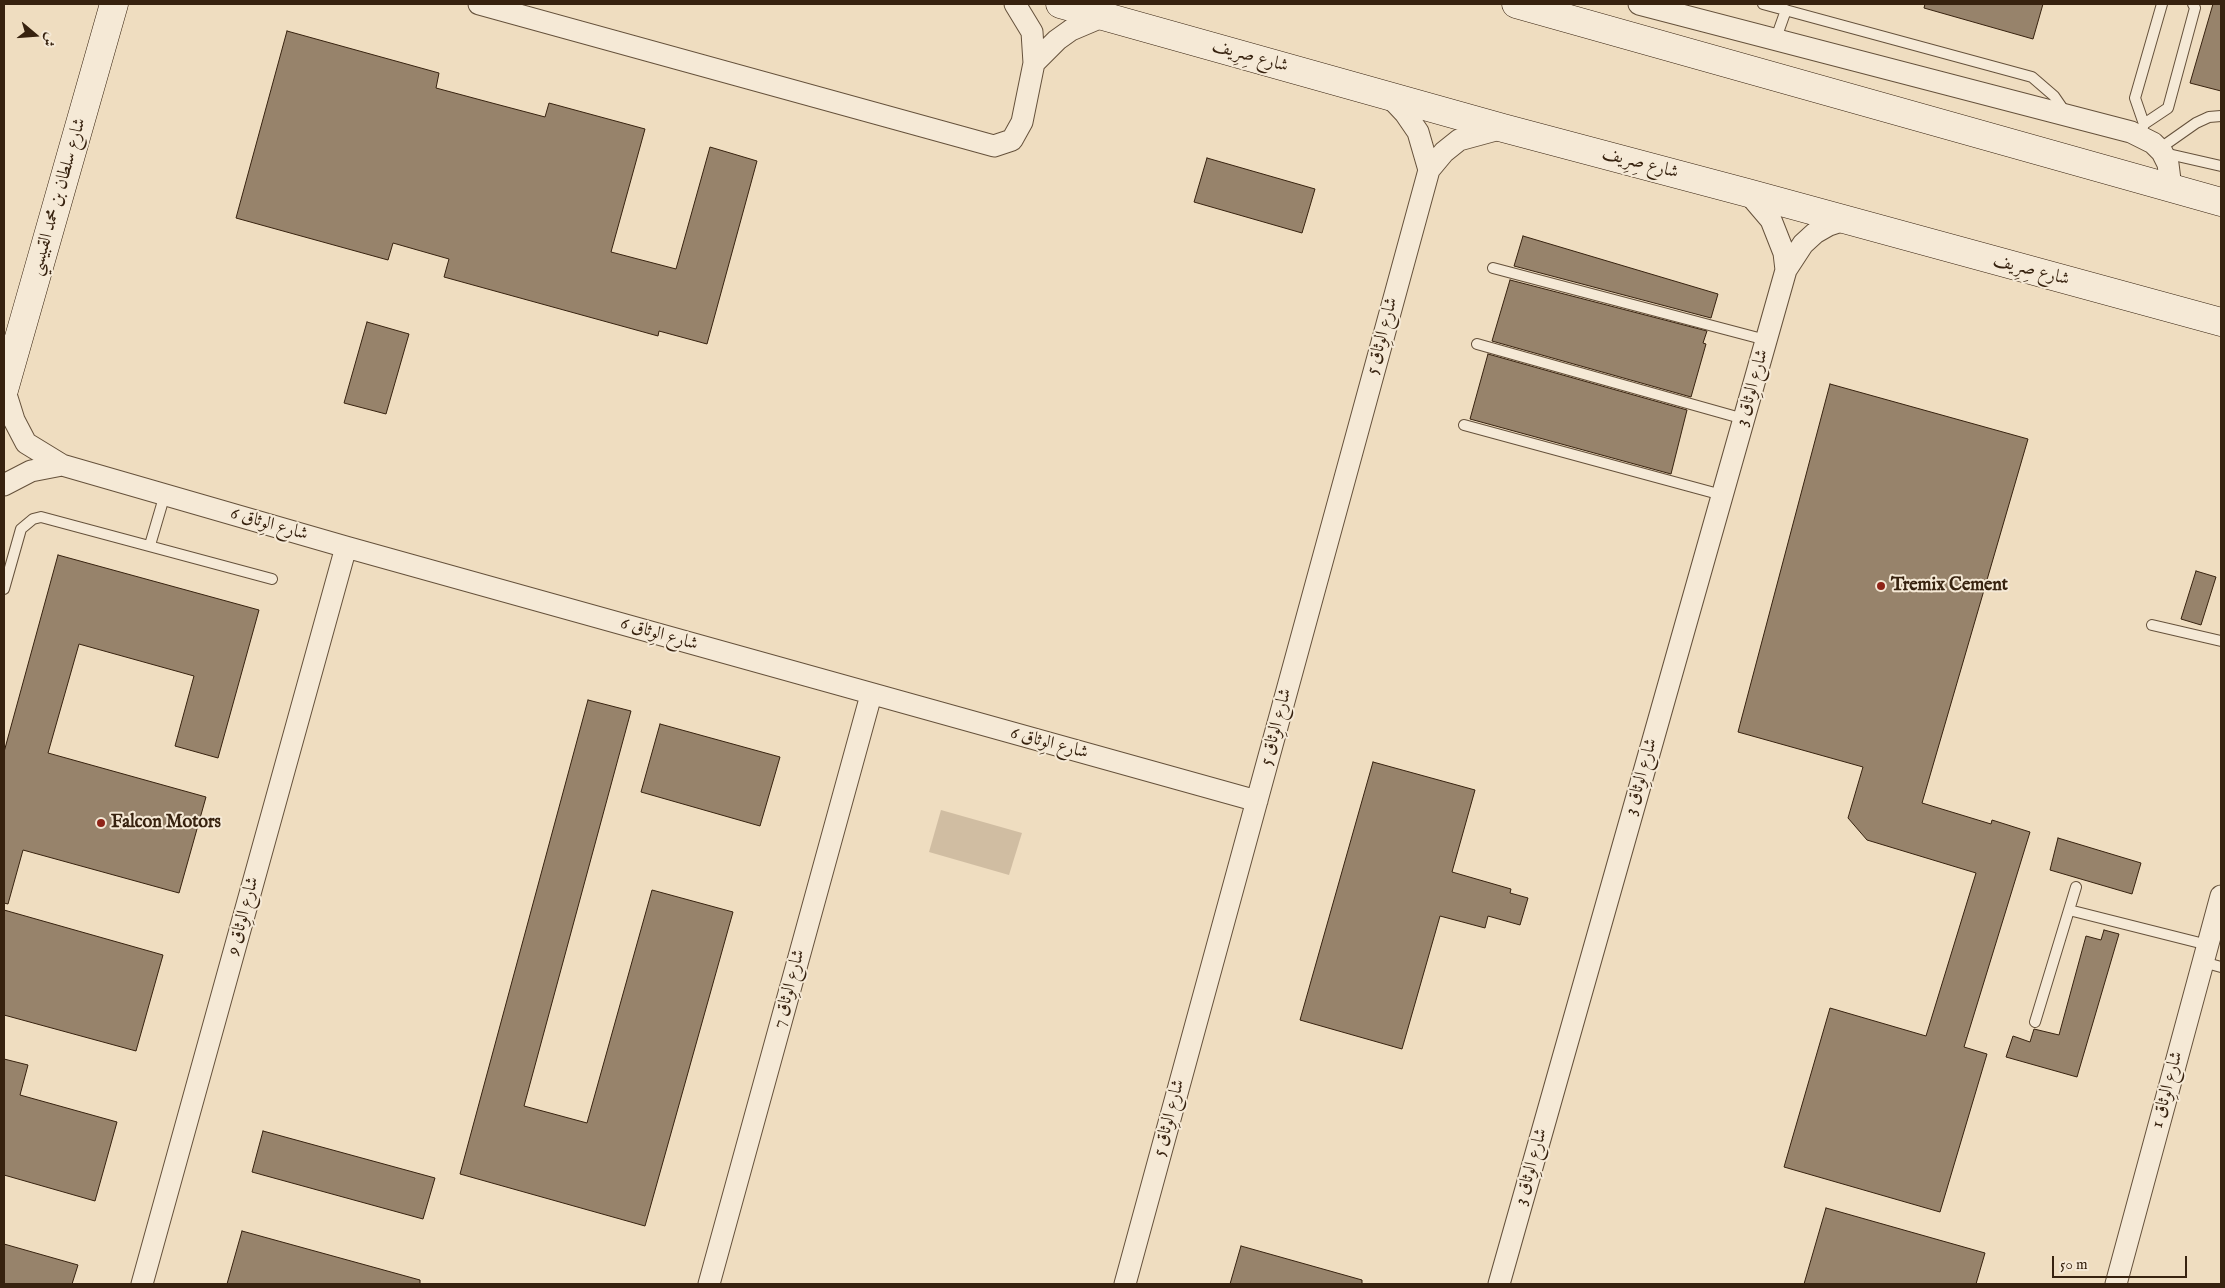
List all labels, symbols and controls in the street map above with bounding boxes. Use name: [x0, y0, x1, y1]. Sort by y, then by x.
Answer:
north arrow: [10, 10, 60, 60]
text: ش: [39, 30, 60, 49]
street label: شارع صِرِيف: [1209, 36, 1291, 78]
street label: شارع سلطان بن محمد القبيسي: [26, 116, 92, 278]
street label: شارع صِرِيف: [1599, 143, 1681, 185]
street label: شارع صِرِيف: [1990, 250, 2072, 292]
street label: شارع الوِثاق 5: [1362, 295, 1404, 377]
street label: شارع الوِثاق 3: [1732, 347, 1774, 429]
street label: شارع الوِثاق 6: [228, 504, 310, 546]
place label: Tremix Cement: [1891, 575, 2008, 597]
marker: Tremix Cement: [1875, 580, 1887, 592]
street label: شارع الوِثاق 6: [618, 614, 700, 656]
street label: شارع الوِثاق 5: [1256, 686, 1298, 768]
street label: شارع الوِثاق 6: [1008, 723, 1090, 765]
street label: شارع الوِثاق 3: [1621, 736, 1663, 818]
place label: Falcon Motors: [111, 812, 221, 834]
marker: Falcon Motors: [95, 817, 107, 829]
street label: شارع الوِثاق 9: [223, 875, 265, 957]
street label: شارع الوِثاق 7: [769, 947, 811, 1031]
street label: شارع الوِثاق 1: [2147, 1049, 2189, 1131]
street label: شارع الوِثاق 5: [1149, 1077, 1191, 1159]
street label: شارع الوِثاق 3: [1511, 1126, 1553, 1208]
scale bar: [2055, 1246, 2190, 1278]
text: 50 m: [2060, 1255, 2088, 1274]

